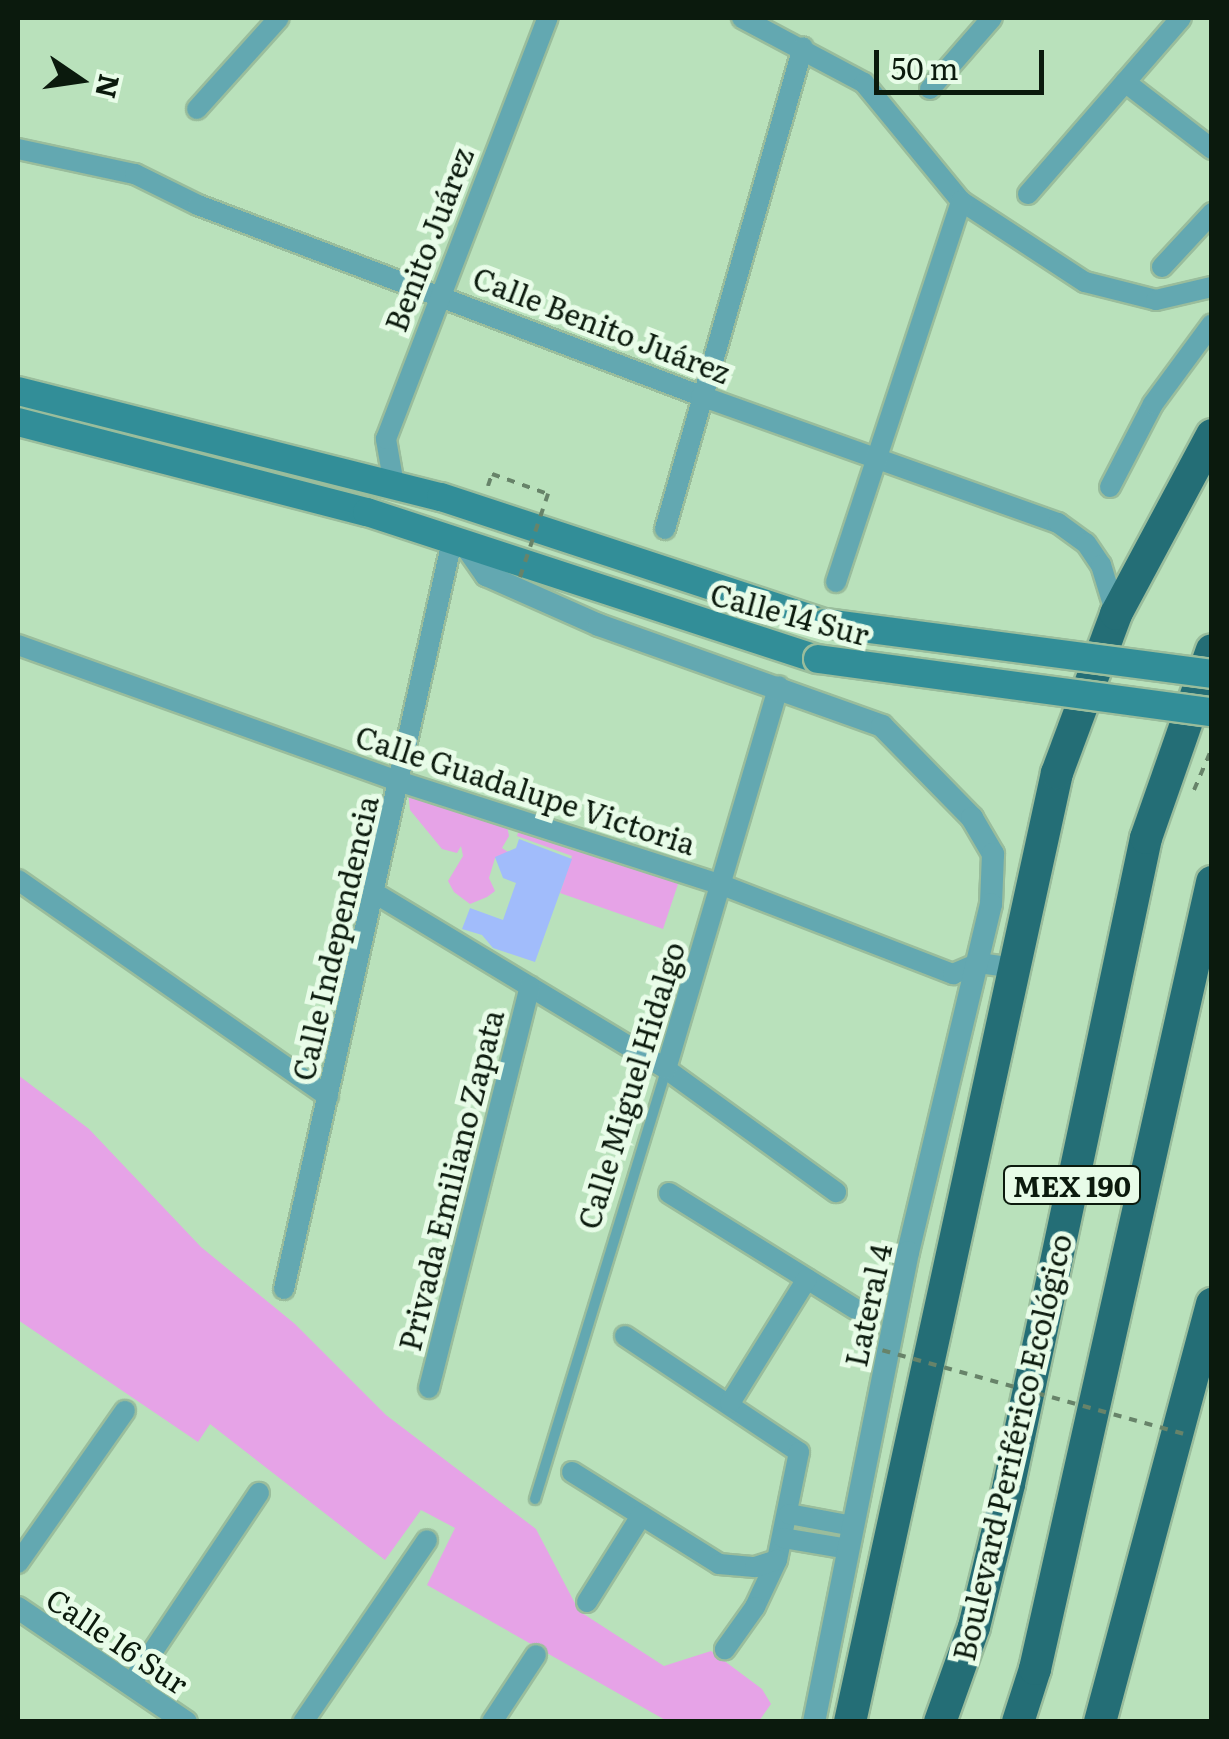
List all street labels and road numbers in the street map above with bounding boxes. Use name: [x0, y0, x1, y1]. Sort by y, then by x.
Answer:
street label: Benito Juárez: [376, 142, 480, 336]
street label: Calle Benito Juárez: [468, 258, 736, 390]
street label: Calle 14 Sur: [707, 575, 873, 651]
street label: Calle Guadalupe Victoria: [352, 717, 700, 861]
street label: Calle Independencia: [284, 792, 384, 1084]
street label: Calle Miguel Hidalgo: [569, 937, 691, 1233]
street label: Privada Emiliano Zapata: [390, 1006, 510, 1354]
road number: MEX 190: [1002, 1162, 1142, 1208]
street label: Boulevard Periférico Ecológico: [944, 1230, 1078, 1664]
street label: Lateral 4: [836, 1240, 898, 1370]
street label: Calle 16 Sur: [40, 1579, 196, 1701]

